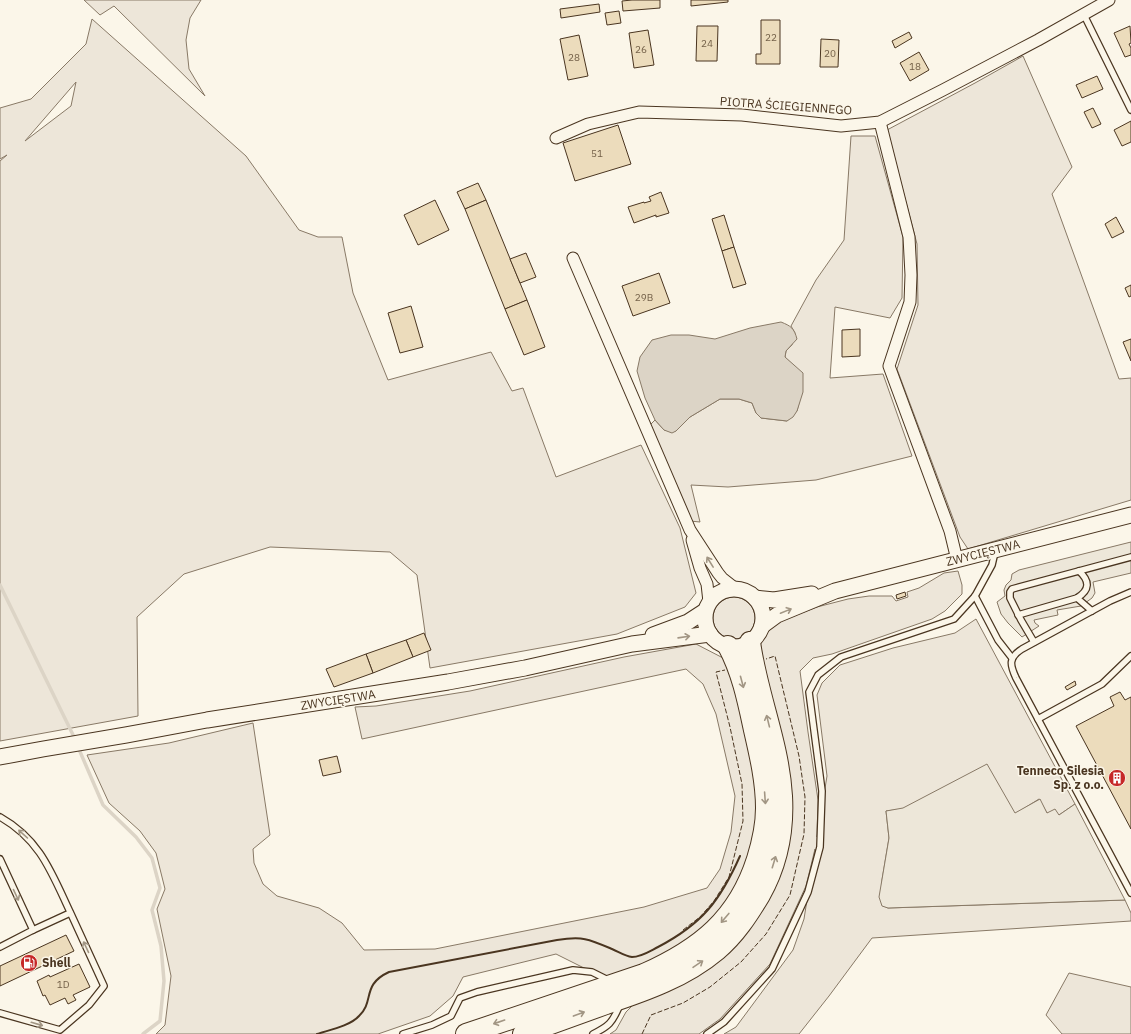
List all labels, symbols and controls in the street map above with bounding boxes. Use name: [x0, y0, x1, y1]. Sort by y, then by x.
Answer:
house number: 22: [765, 31, 777, 44]
house number: 24: [701, 37, 713, 50]
house number: 26: [635, 43, 647, 56]
house number: 20: [824, 47, 836, 60]
house number: 28: [568, 51, 580, 64]
house number: 18: [909, 60, 921, 73]
street label: PIOTRA ŚCIEGIENNEGO: [719, 93, 853, 118]
house number: 51: [591, 147, 603, 160]
house number: 29B: [635, 291, 653, 304]
street label: ZWYCIĘSTWA: [944, 536, 1022, 569]
one-way arrow: [706, 557, 714, 568]
one-way arrow: [779, 606, 791, 614]
one-way arrow: [677, 633, 690, 641]
one-way arrow: [739, 676, 747, 689]
street label: ZWYCIĘSTWA: [299, 686, 377, 713]
one-way arrow: [763, 715, 771, 728]
place label: Tenneco Silesia Sp. z o.o.: [1017, 763, 1104, 792]
building icon: Tenneco Silesia Sp. z o.o.: [1107, 768, 1127, 788]
one-way arrow: [762, 791, 769, 804]
one-way arrow: [18, 829, 28, 839]
one-way arrow: [771, 855, 778, 868]
one-way arrow: [13, 888, 20, 900]
one-way arrow: [721, 913, 730, 923]
one-way arrow: [82, 941, 89, 953]
fuel station icon: Shell: [19, 953, 39, 973]
place label: Shell: [42, 955, 71, 970]
one-way arrow: [692, 960, 703, 968]
house number: 1D: [57, 978, 70, 991]
one-way arrow: [572, 1010, 584, 1018]
one-way arrow: [493, 1019, 505, 1027]
one-way arrow: [31, 1021, 44, 1028]

